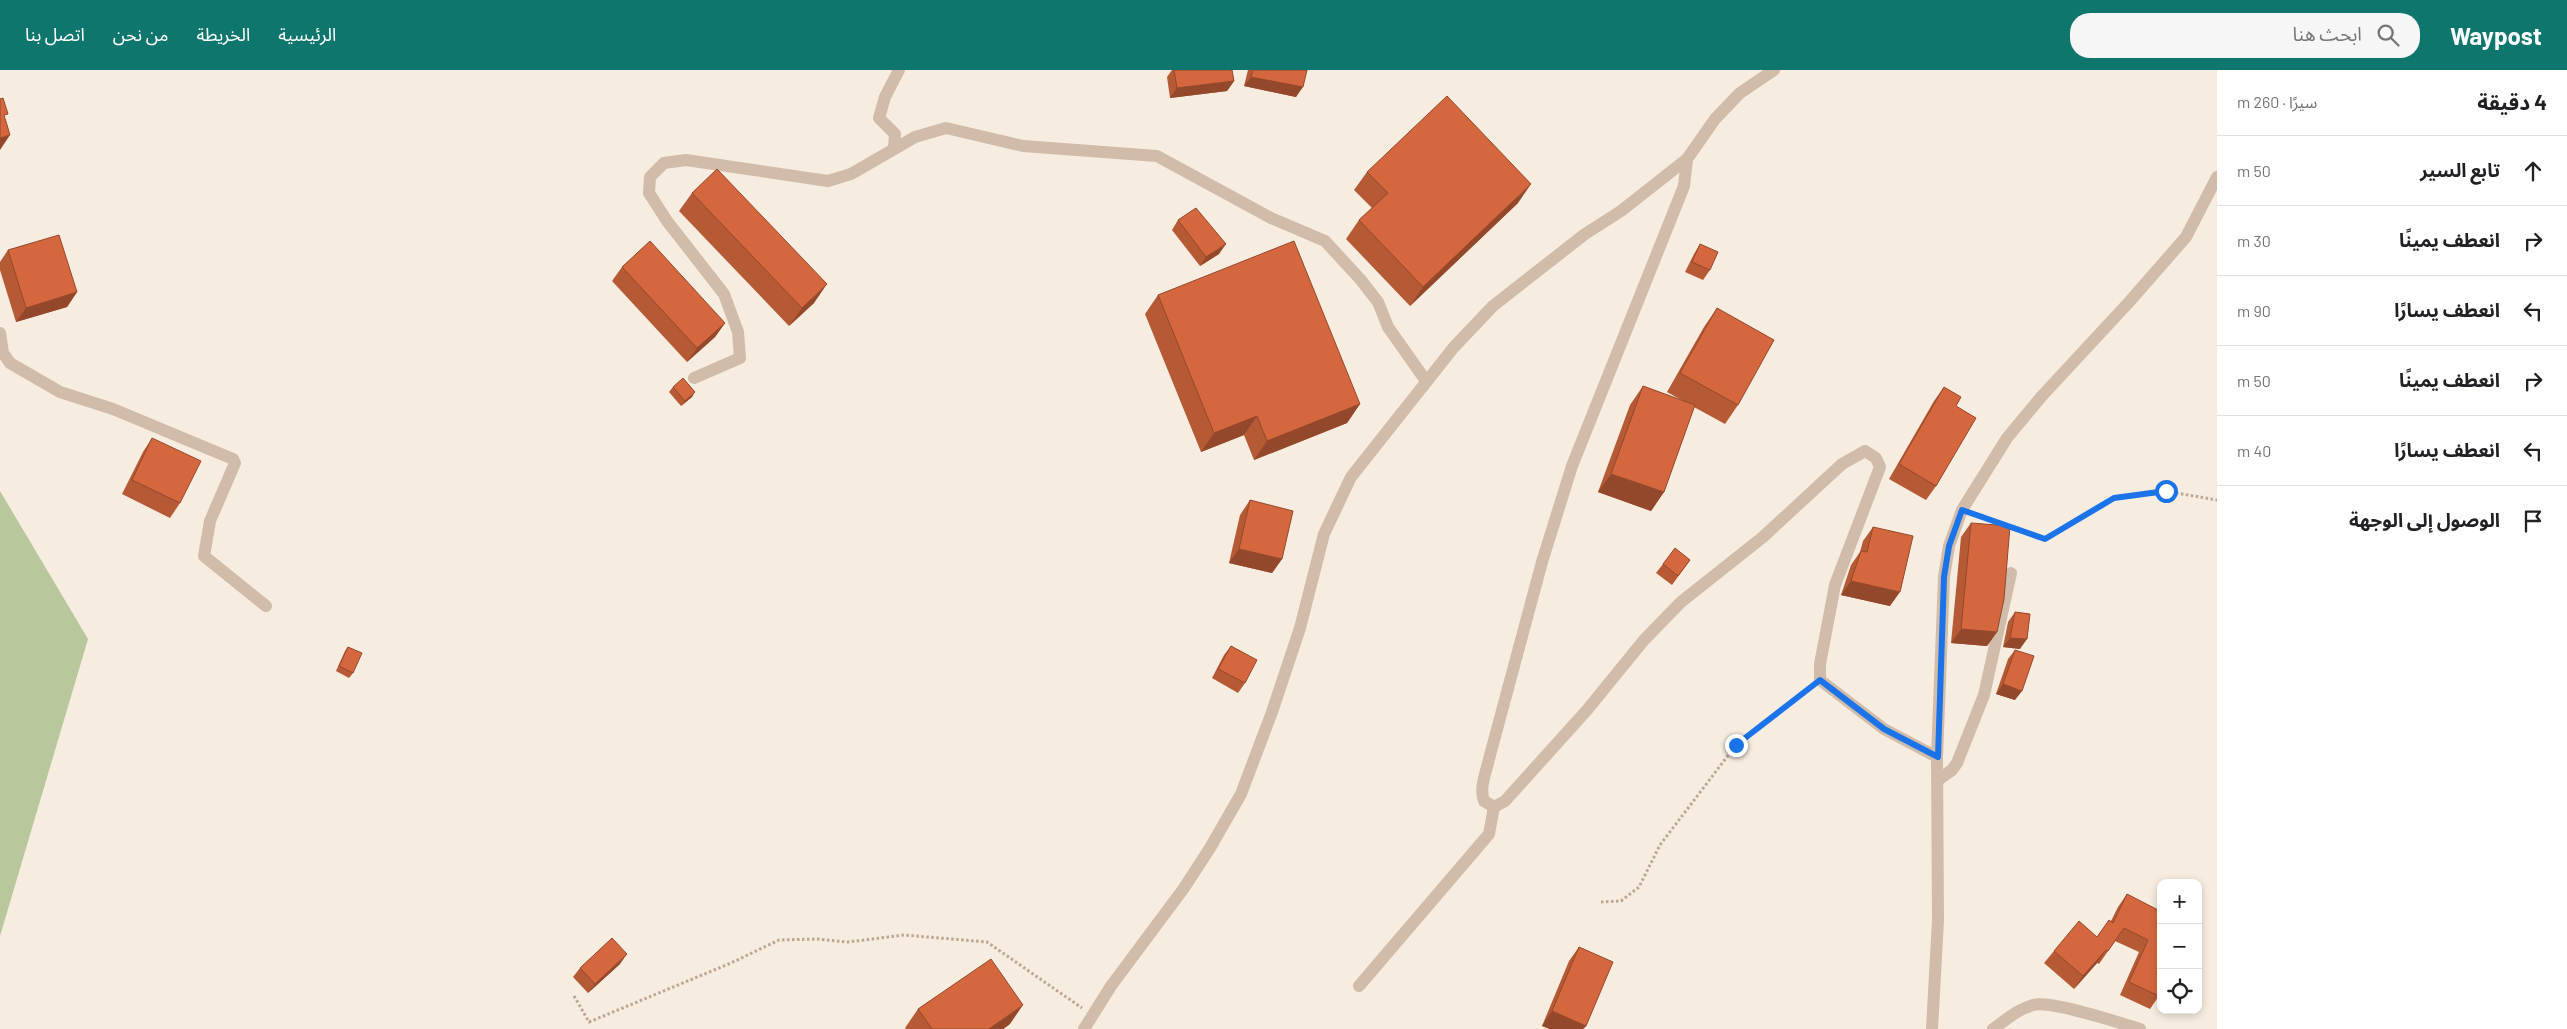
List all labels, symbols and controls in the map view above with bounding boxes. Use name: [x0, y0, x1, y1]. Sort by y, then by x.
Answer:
search box: [2070, 13, 2420, 58]
icon: search: [2374, 21, 2402, 49]
text: Waypost: [2450, 21, 2542, 50]
text: ابحث هنا: [2293, 22, 2362, 45]
text: اتصل بنا: [25, 23, 85, 45]
text: من نحن: [113, 23, 168, 45]
text: الخريطة: [196, 23, 250, 45]
text: الرئيسية: [278, 23, 336, 45]
text: 4 دقيقة: [2477, 89, 2547, 114]
text: سيرًا · 260 m: [2237, 92, 2317, 111]
icon: ahead: [2519, 157, 2547, 185]
text: تابع السير: [2420, 158, 2500, 181]
text: 50 m: [2237, 161, 2271, 180]
icon: right: [2519, 227, 2547, 255]
text: انعطف يمينًا: [2399, 228, 2500, 251]
text: 30 m: [2237, 231, 2271, 250]
icon: left: [2519, 297, 2547, 325]
text: انعطف يسارًا: [2394, 298, 2500, 321]
text: 90 m: [2237, 301, 2271, 320]
icon: right: [2519, 367, 2547, 395]
text: انعطف يمينًا: [2399, 368, 2500, 391]
text: 50 m: [2237, 371, 2271, 390]
icon: left: [2519, 437, 2547, 465]
text: انعطف يسارًا: [2394, 438, 2500, 461]
text: 40 m: [2237, 441, 2271, 460]
route start: [2155, 480, 2178, 503]
icon: arrive: [2519, 507, 2547, 535]
text: الوصول إلى الوجهة: [2349, 508, 2500, 531]
route end: [1725, 734, 1748, 757]
map controls: [2157, 879, 2202, 1014]
button: +: [2157, 879, 2202, 924]
button: −: [2157, 924, 2202, 969]
button: locate: [2157, 969, 2202, 1014]

